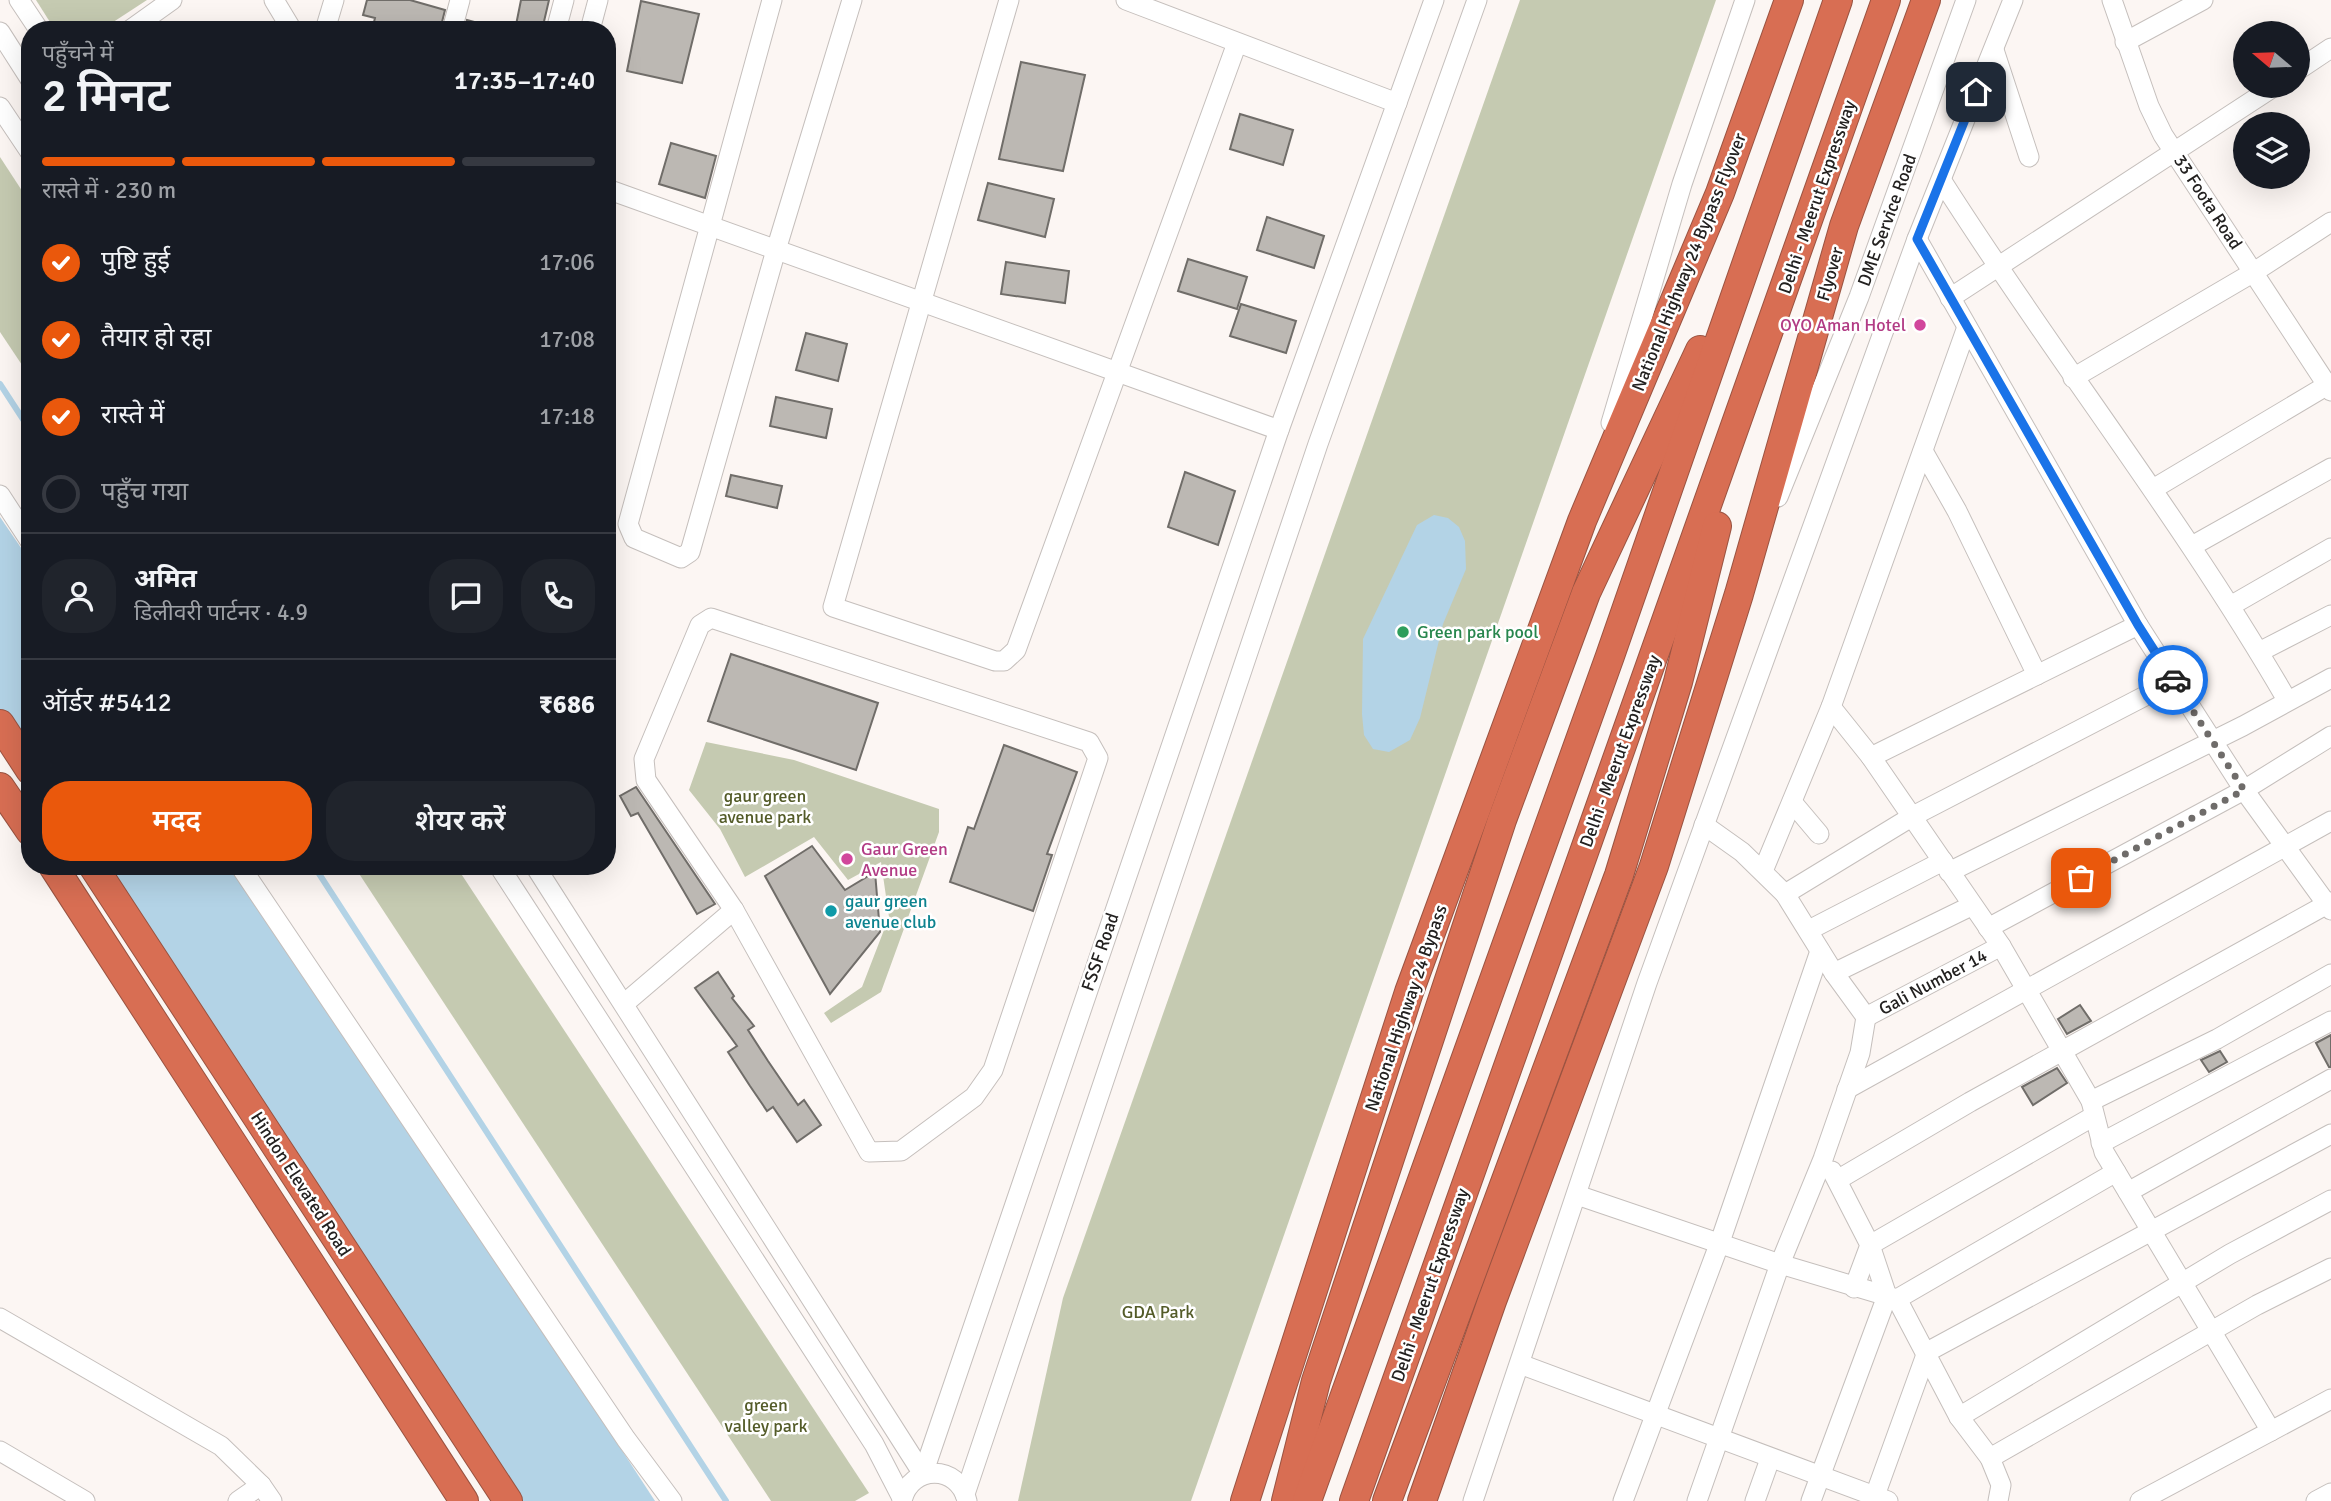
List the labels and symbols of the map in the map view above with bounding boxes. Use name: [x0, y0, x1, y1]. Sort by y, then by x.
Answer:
north arrow: [2233, 21, 2310, 98]
pin: [1946, 62, 2006, 122]
street label: Delhi - Meerut Expressway: [1773, 97, 1861, 297]
street label: National Highway 24 Bypass Flyover: [1627, 129, 1751, 394]
street label: 33 Foota Road: [2169, 150, 2247, 254]
street label: DME Service Road: [1853, 151, 1921, 289]
street label: Flyover: [1812, 244, 1848, 304]
place label: OYO Aman Hotel: [1780, 314, 1906, 336]
marker: OYO Aman Hotel: [1912, 317, 1928, 333]
place label: Green park pool: [1417, 621, 1538, 643]
marker: Green park pool: [1395, 624, 1411, 640]
courier: [2138, 645, 2208, 715]
street label: Delhi - Meerut Expressway: [1575, 651, 1665, 850]
park label: gaur green avenue park: [719, 785, 811, 828]
place label: Gaur Green Avenue: [861, 838, 948, 881]
pin: [2051, 848, 2111, 908]
marker: Gaur Green Avenue: [839, 851, 855, 867]
place label: gaur green avenue club: [845, 890, 936, 933]
street label: National Highway 24 Bypass: [1360, 902, 1452, 1114]
marker: gaur green avenue club: [823, 903, 839, 919]
street label: FSSF Road: [1076, 910, 1124, 994]
street label: Gali Number 14: [1875, 944, 1991, 1020]
street label: Hindon Elevated Road: [246, 1108, 356, 1260]
street label: Delhi - Meerut Expressway: [1386, 1185, 1474, 1385]
park label: GDA Park: [1122, 1301, 1194, 1323]
park label: green valley park: [725, 1394, 807, 1437]

